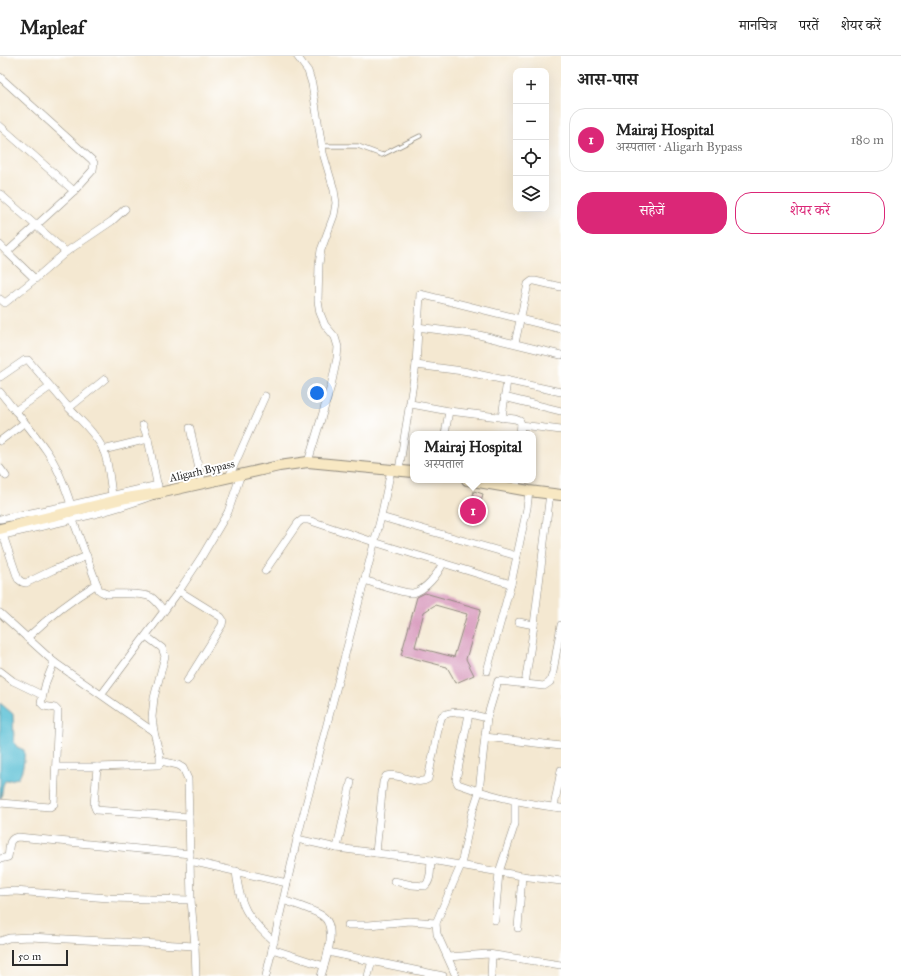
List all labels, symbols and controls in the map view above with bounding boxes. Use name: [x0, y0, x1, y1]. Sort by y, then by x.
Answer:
text: Mapleaf: [20, 16, 84, 39]
text: मानचित्र: [739, 17, 777, 34]
text: परतें: [799, 17, 819, 34]
text: शेयर करें: [841, 17, 881, 34]
map controls: [513, 68, 549, 212]
button: +: [513, 68, 549, 104]
text: आस-पास: [577, 69, 638, 90]
button: −: [513, 104, 549, 140]
text: Mairaj Hospital: [616, 121, 714, 139]
text: 1: [588, 132, 594, 148]
text: 180 m: [851, 132, 884, 148]
text: अस्पताल · Aligarh Bypass: [616, 139, 742, 155]
button: locate: [513, 140, 549, 176]
button: layers: [513, 176, 549, 212]
button: सहेजें: [577, 192, 727, 234]
button: शेयर करें: [735, 192, 885, 234]
your location: [307, 383, 327, 403]
popup: [410, 431, 536, 483]
text: Mairaj Hospital: [424, 438, 522, 456]
text: अस्पताल: [424, 456, 464, 472]
street label: Aligarh Bypass: [167, 457, 236, 485]
pin: 1: [460, 496, 486, 526]
scale bar: [12, 948, 68, 967]
text: 50 m: [18, 950, 41, 963]

